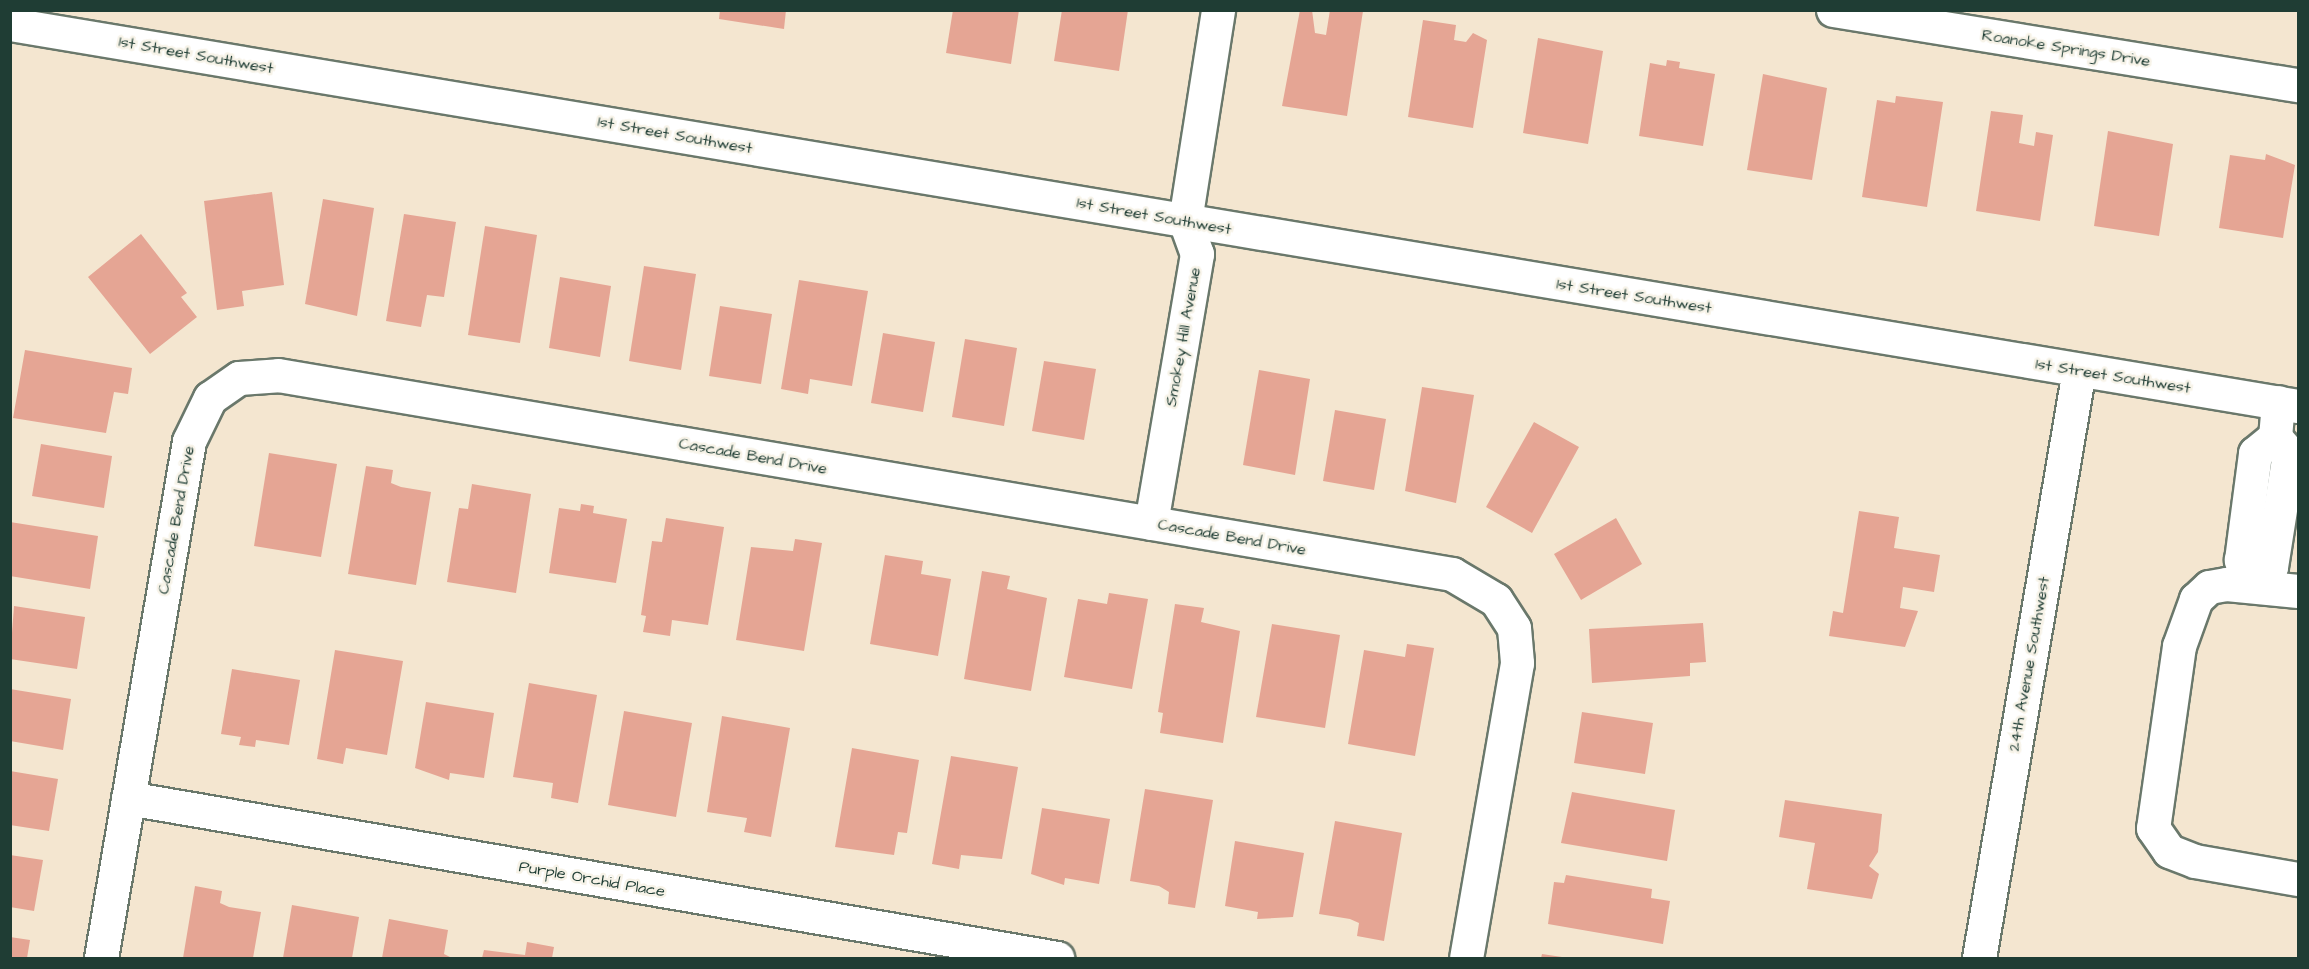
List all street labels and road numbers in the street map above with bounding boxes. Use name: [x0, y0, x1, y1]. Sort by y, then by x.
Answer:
street label: Roanoke Springs Drive: [1980, 25, 2152, 71]
street label: 1st Street Southwest: [117, 32, 275, 78]
street label: 1st Street Southwest: [596, 112, 754, 158]
street label: 1st Street Southwest: [1075, 193, 1233, 239]
street label: Smokey Hill Avenue: [1161, 266, 1205, 408]
street label: 1st Street Southwest: [1555, 274, 1713, 318]
street label: 1st Street Southwest: [2034, 354, 2192, 398]
street label: Cascade Bend Drive: [677, 434, 829, 478]
street label: Cascade Bend Drive: [154, 444, 198, 596]
street label: Cascade Bend Drive: [1156, 515, 1308, 559]
street label: 24th Avenue Southwest: [2004, 575, 2054, 753]
street label: Purple Orchid Place: [518, 857, 666, 901]

